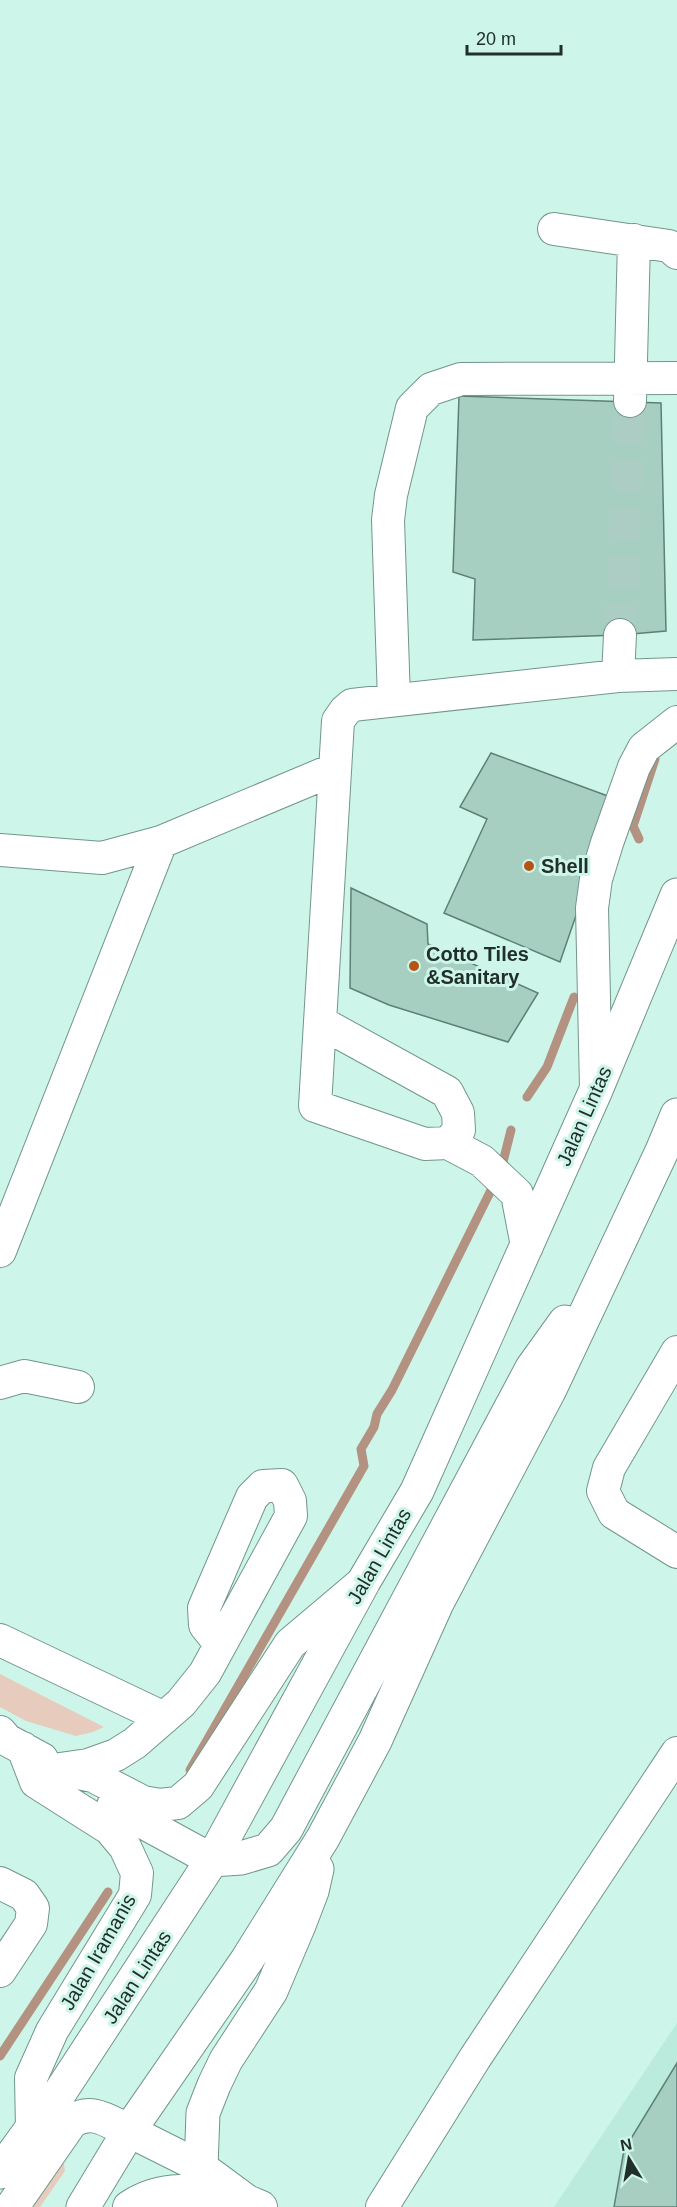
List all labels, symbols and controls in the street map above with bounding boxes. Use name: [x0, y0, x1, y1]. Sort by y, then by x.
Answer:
scale bar: [467, 18, 562, 56]
text: 20 m: [476, 29, 516, 49]
place label: Shell: [541, 855, 589, 877]
marker: Shell: [522, 859, 536, 873]
place label: Cotto Tiles &Sanitary: [426, 943, 529, 988]
marker: Cotto Tiles &Sanitary: [407, 959, 421, 973]
street label: Jalan Lintas: [552, 1063, 616, 1169]
street label: Jalan Lintas: [343, 1504, 415, 1608]
street label: Jalan Iramanis: [56, 1890, 140, 2014]
street label: Jalan Lintas: [99, 1926, 175, 2028]
north arrow: [599, 2129, 659, 2189]
text: N: [619, 2135, 634, 2154]

